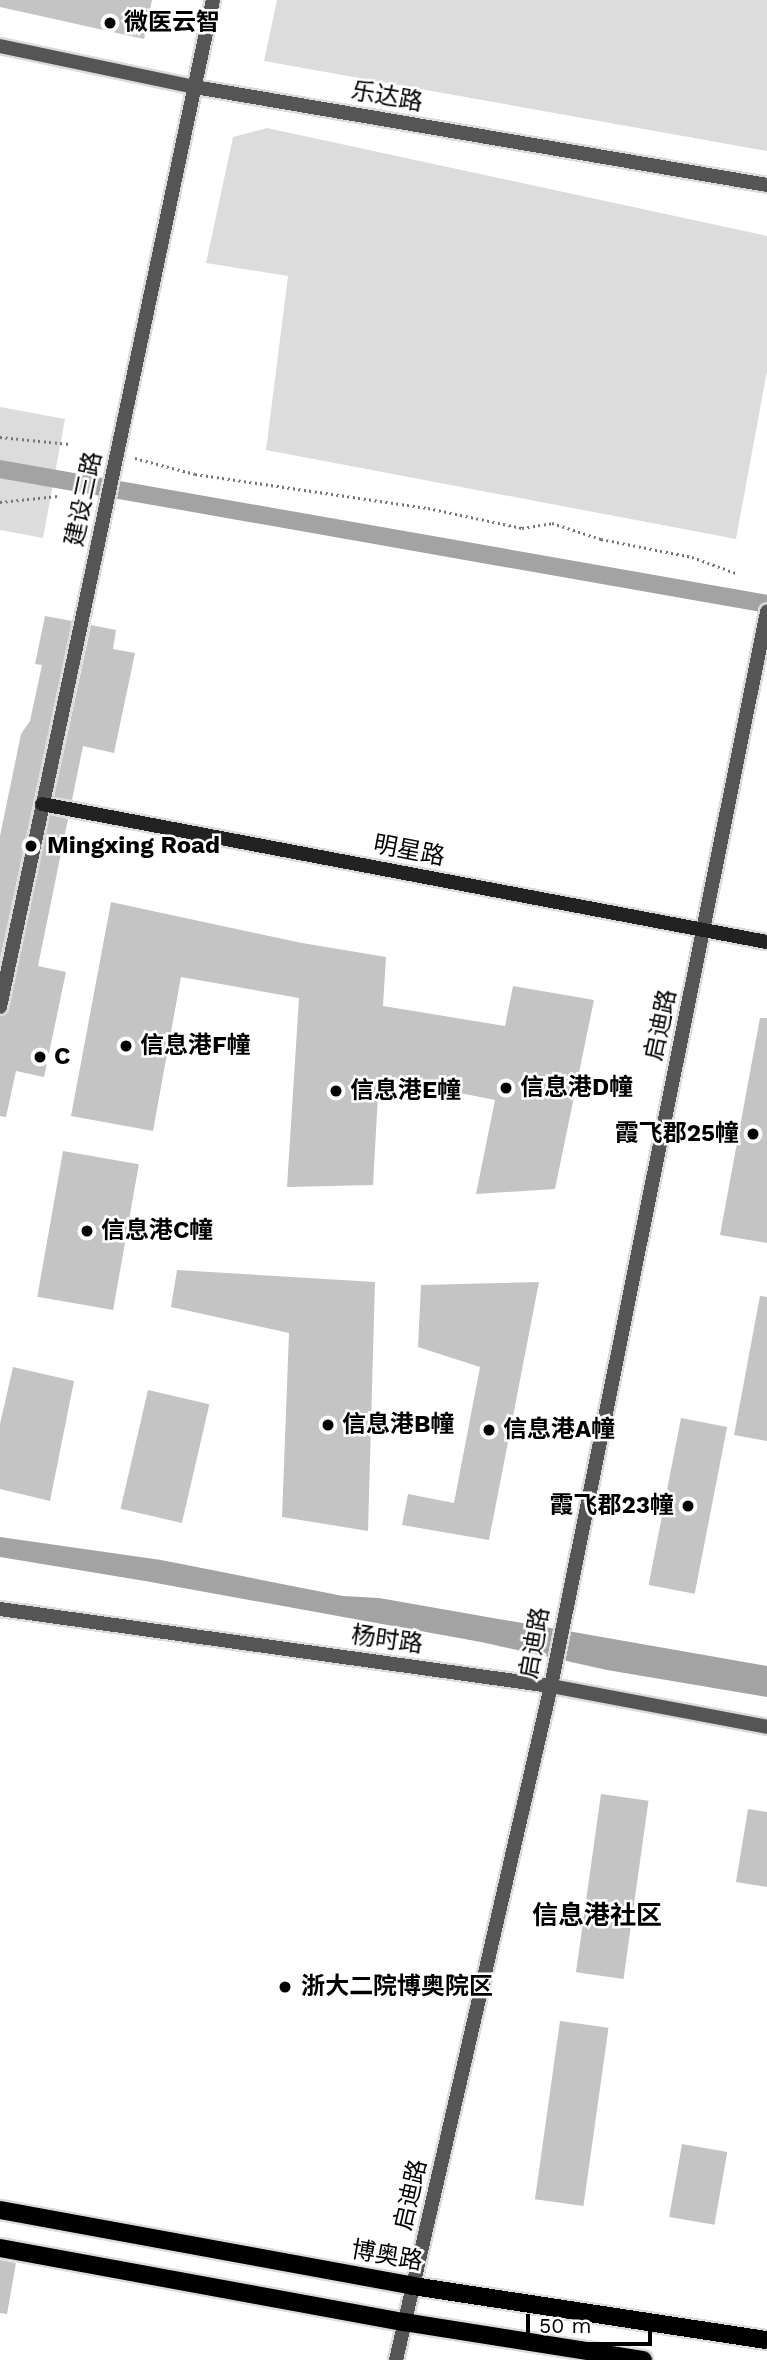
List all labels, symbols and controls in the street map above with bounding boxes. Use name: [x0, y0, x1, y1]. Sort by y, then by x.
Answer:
place label: 微医云智: [124, 9, 220, 37]
marker: 微医云智: [102, 15, 118, 31]
street label: 乐达路: [349, 77, 425, 117]
street label: 建设三路: [60, 449, 108, 549]
street label: 明星路: [371, 830, 447, 872]
place label: Mingxing Road: [47, 832, 220, 860]
marker: Mingxing Road: [21, 836, 41, 856]
street label: 启迪路: [639, 987, 683, 1063]
place label: 信息港F幢: [140, 1032, 251, 1060]
marker: 信息港F幢: [118, 1038, 134, 1054]
place label: C: [54, 1043, 70, 1071]
marker: C: [32, 1049, 48, 1065]
place label: 信息港D幢: [520, 1074, 633, 1102]
place label: 信息港E幢: [350, 1077, 461, 1105]
marker: 信息港D幢: [498, 1080, 514, 1096]
marker: 信息港E幢: [328, 1083, 344, 1099]
place label: 霞飞郡25幢: [615, 1120, 739, 1148]
marker: 霞飞郡25幢: [745, 1126, 761, 1142]
place label: 信息港C幢: [101, 1217, 213, 1245]
marker: 信息港C幢: [79, 1223, 95, 1239]
place label: 信息港B幢: [342, 1411, 454, 1439]
place label: 信息港A幢: [503, 1416, 615, 1444]
marker: 信息港B幢: [320, 1417, 336, 1433]
marker: 信息港A幢: [481, 1422, 497, 1438]
place label: 霞飞郡23幢: [549, 1492, 674, 1520]
marker: 霞飞郡23幢: [680, 1498, 696, 1514]
street label: 启迪路: [515, 1605, 555, 1681]
street label: 杨时路: [349, 1621, 425, 1659]
district label: 信息港社区: [532, 1900, 662, 1932]
place label: 浙大二院博奥院区: [301, 1973, 493, 2001]
marker: 浙大二院博奥院区: [275, 1977, 295, 1997]
street label: 启迪路: [389, 2157, 433, 2233]
street label: 博奥路: [349, 2236, 425, 2276]
scale bar: [529, 2300, 655, 2344]
text: 50 m: [539, 2313, 591, 2338]

